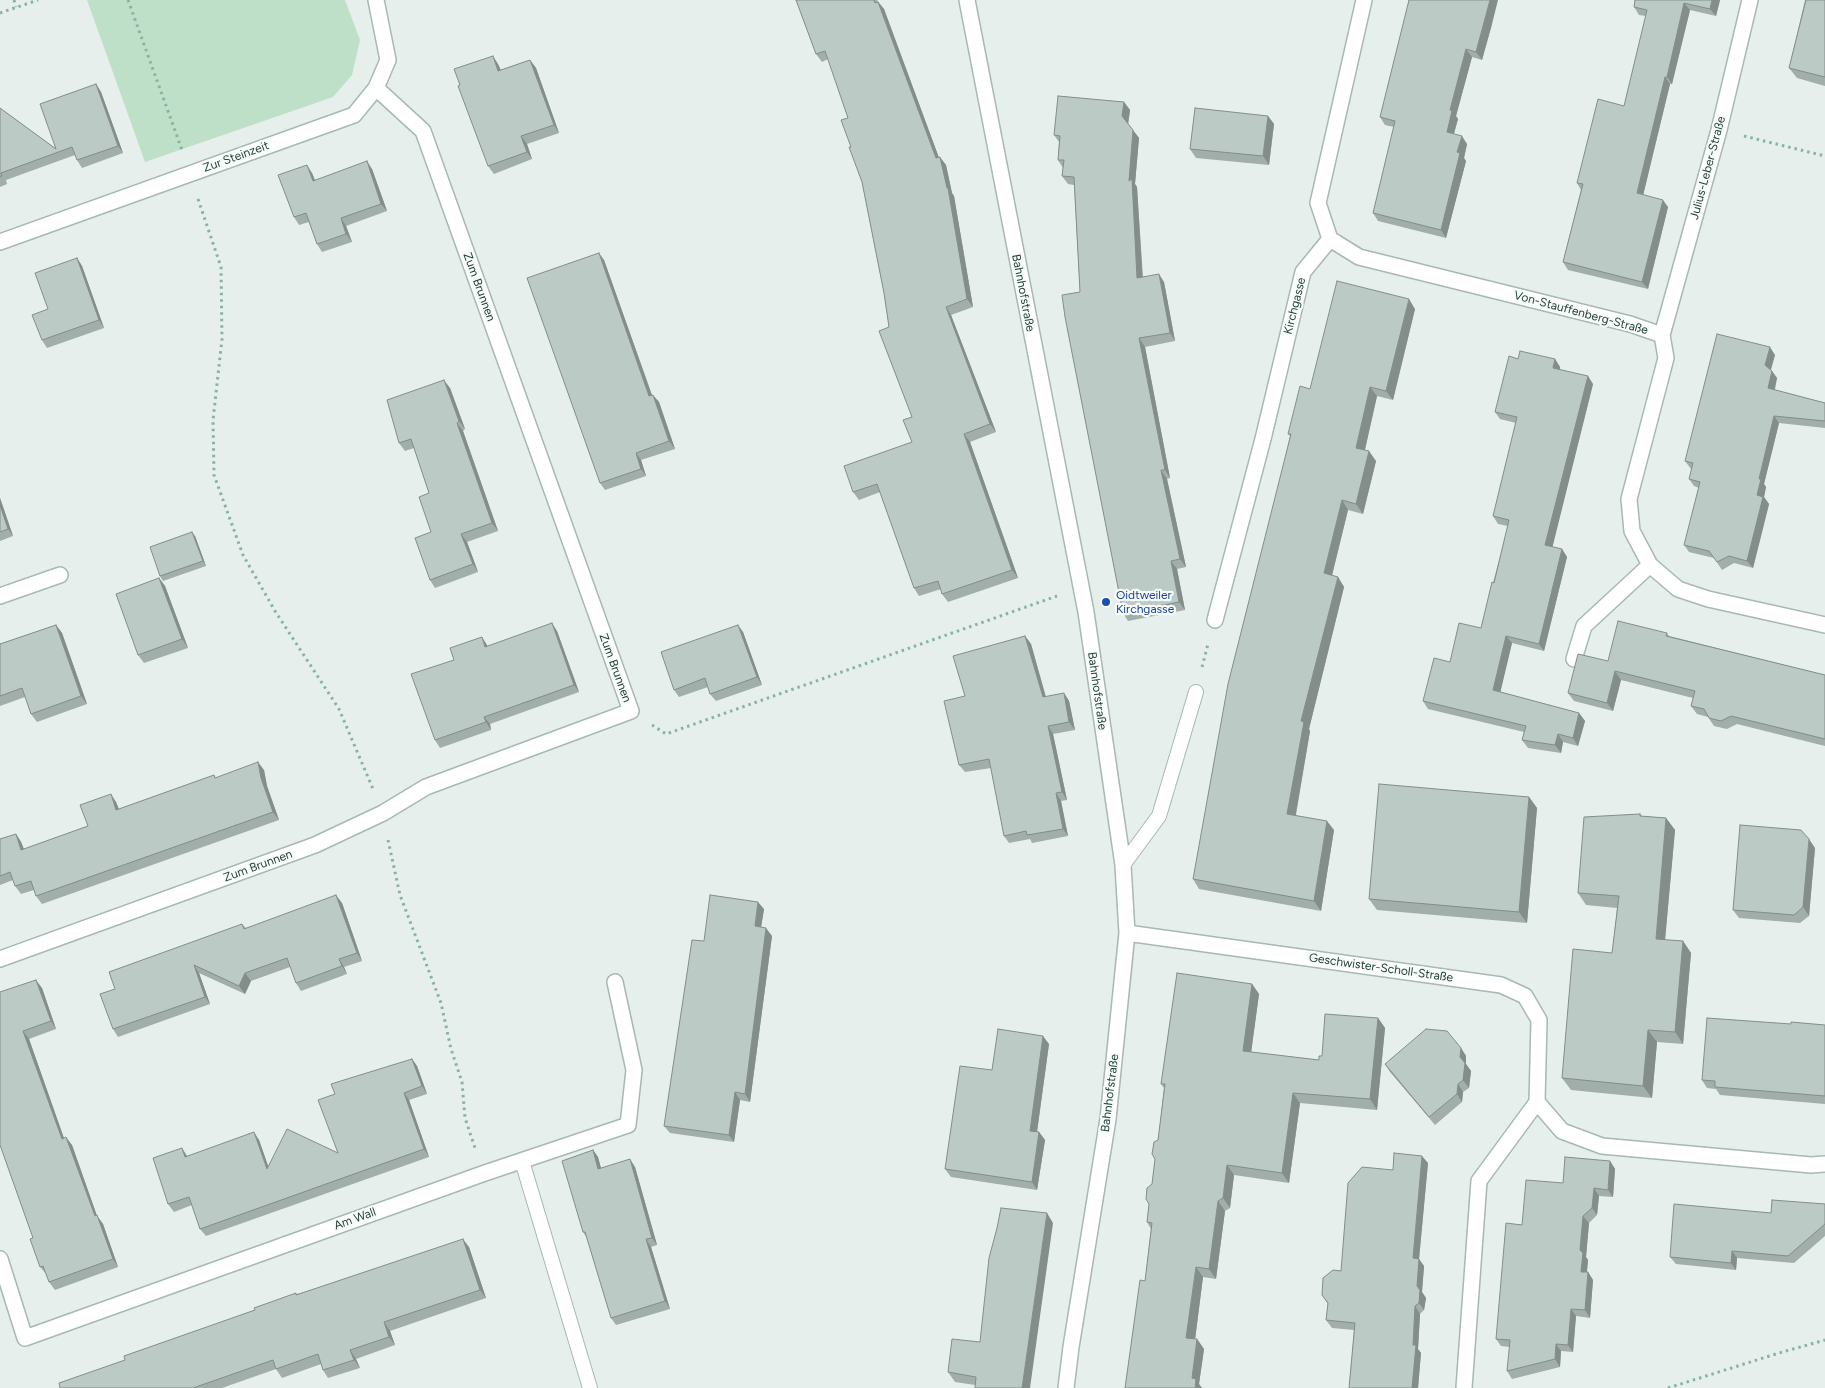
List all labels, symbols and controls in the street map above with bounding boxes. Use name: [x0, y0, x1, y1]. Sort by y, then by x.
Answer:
street label: Julius-Leber-Straße: [1687, 115, 1729, 221]
street label: Zur Steinzeit: [201, 138, 271, 176]
street label: Zum Brunnen: [460, 251, 498, 323]
street label: Bahnhofstraße: [1008, 253, 1038, 333]
street label: Kirchgasse: [1281, 276, 1309, 336]
street label: Von-Stauffenberg-Straße: [1512, 288, 1650, 338]
place label: Oidtweiler Kirchgasse: [1116, 588, 1174, 616]
marker: Oidtweiler Kirchgasse: [1100, 596, 1112, 608]
street label: Zum Brunnen: [596, 632, 634, 704]
street label: Bahnhofstraße: [1084, 651, 1110, 731]
street label: Zum Brunnen: [222, 847, 294, 885]
street label: Geschwister-Scholl-Straße: [1308, 951, 1454, 985]
street label: Bahnhofstraße: [1098, 1053, 1122, 1133]
street label: Am Wall: [332, 1205, 378, 1233]

